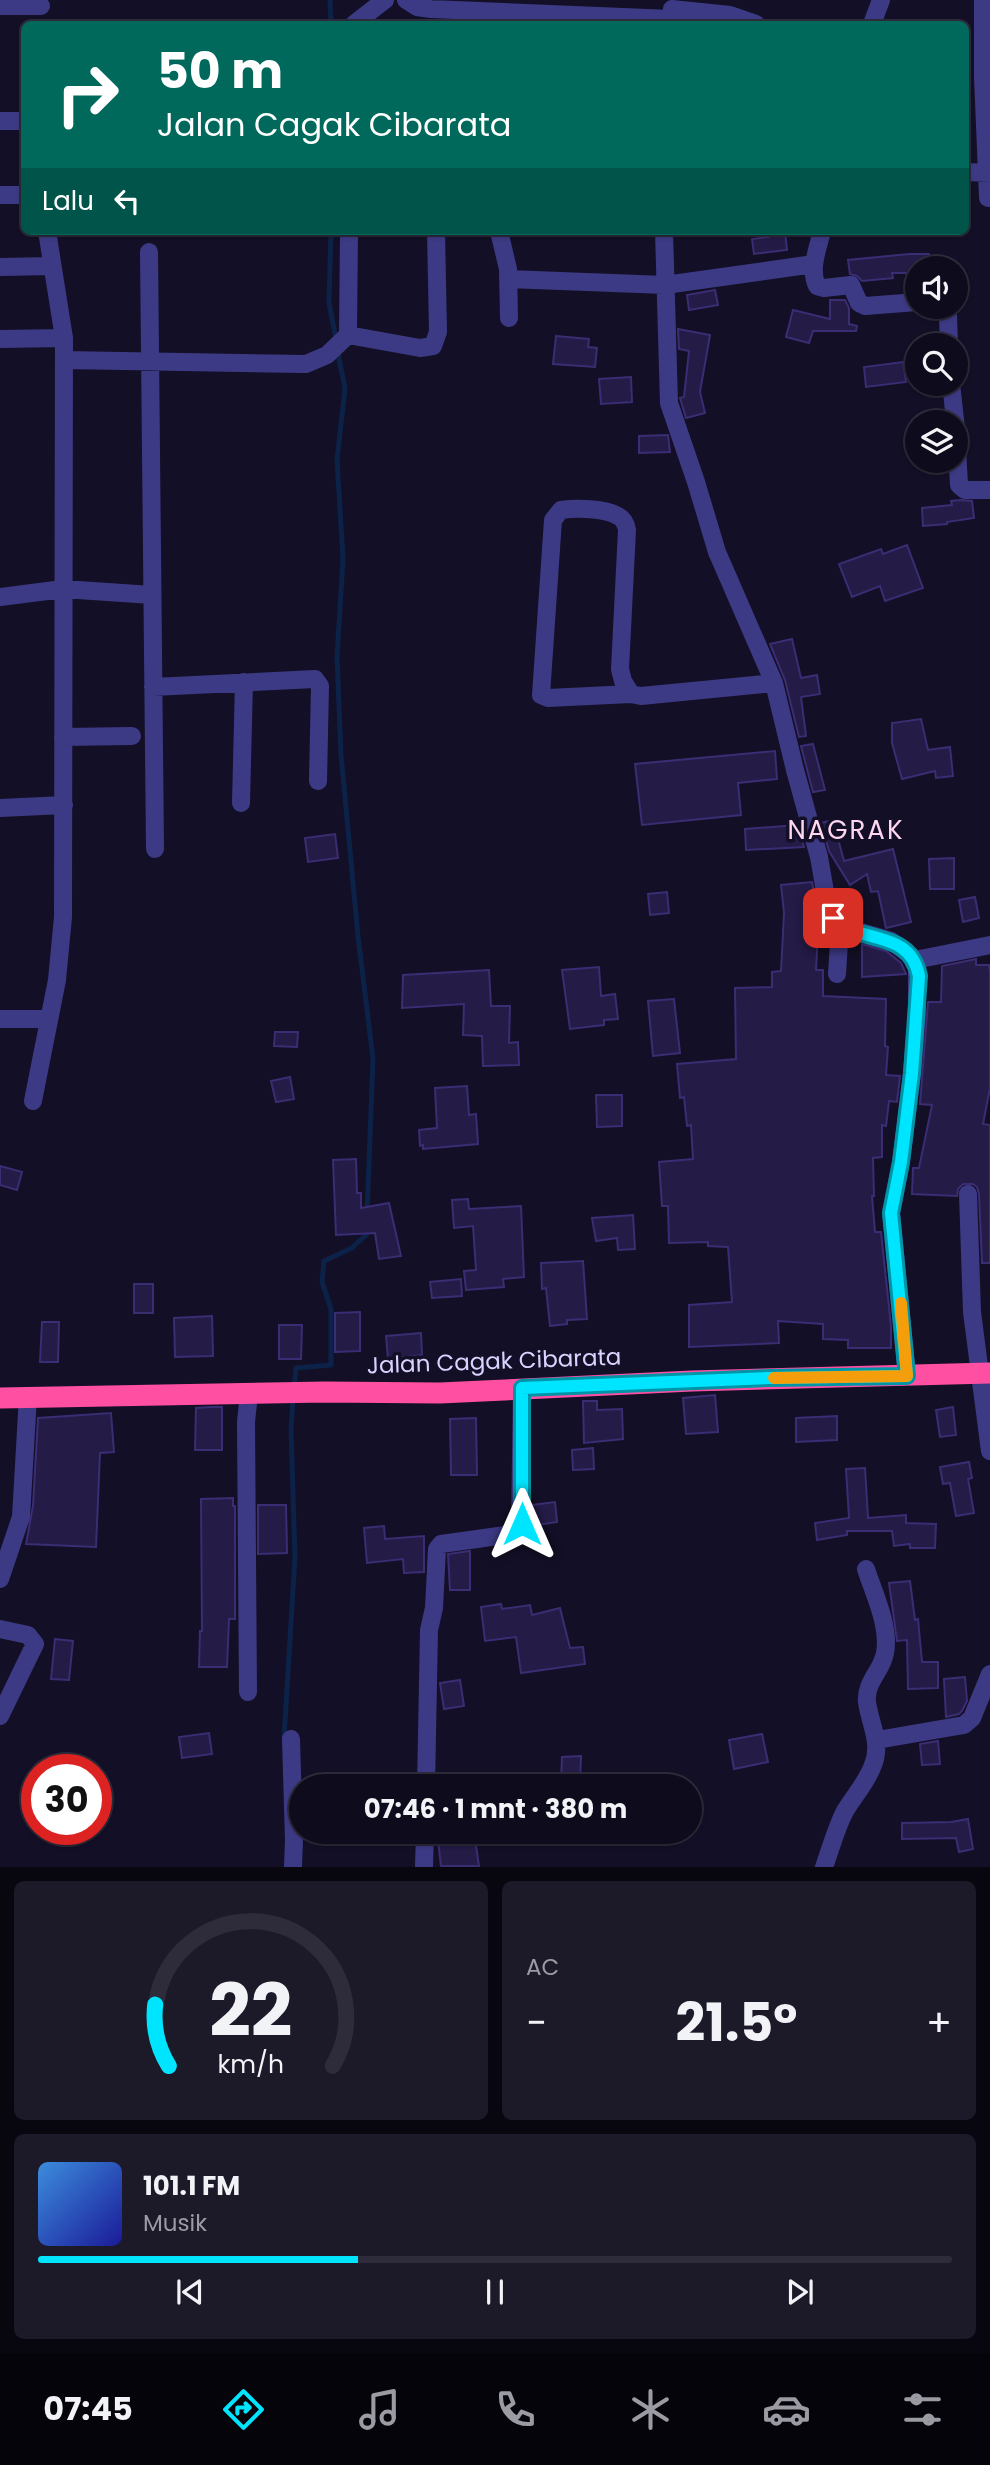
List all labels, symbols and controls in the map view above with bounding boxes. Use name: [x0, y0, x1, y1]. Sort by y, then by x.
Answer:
text: 50 m: [157, 37, 283, 105]
icon: right: [42, 49, 133, 140]
text: Jalan Cagak Cibarata: [157, 102, 511, 147]
icon: left: [108, 182, 146, 220]
text: Lalu: [42, 183, 94, 219]
map controls: [905, 256, 968, 473]
button: sound: [905, 256, 968, 319]
button: search: [905, 333, 968, 396]
button: layers: [905, 410, 968, 473]
district label: NAGRAK: [788, 812, 904, 848]
pin: [803, 888, 863, 948]
icon: arrive: [814, 899, 852, 937]
street label: Jalan Cagak Cibarata: [366, 1341, 622, 1381]
position arrow: [485, 1487, 559, 1561]
speed limit sign: 30: [21, 1754, 112, 1845]
text: 07:46 · 1 mnt · 380 m: [364, 1791, 627, 1827]
text: AC: [526, 1951, 559, 1983]
text: 22: [209, 1961, 293, 2062]
text: 21.5°: [676, 1986, 797, 2059]
text: −: [526, 1996, 547, 2049]
text: +: [926, 1996, 952, 2049]
text: km/h: [218, 2047, 284, 2082]
text: 101.1 FM: [143, 2168, 240, 2204]
text: Musik: [143, 2207, 207, 2239]
icon: previous: [171, 2273, 209, 2311]
icon: pause: [476, 2273, 514, 2311]
icon: next: [781, 2273, 819, 2311]
icon: directions: [219, 2385, 268, 2434]
icon: music: [355, 2385, 404, 2434]
icon: phone: [491, 2385, 540, 2434]
icon: climate: [626, 2385, 675, 2434]
icon: car: [762, 2385, 811, 2434]
icon: filters: [898, 2385, 947, 2434]
text: 07:45: [43, 2386, 133, 2431]

